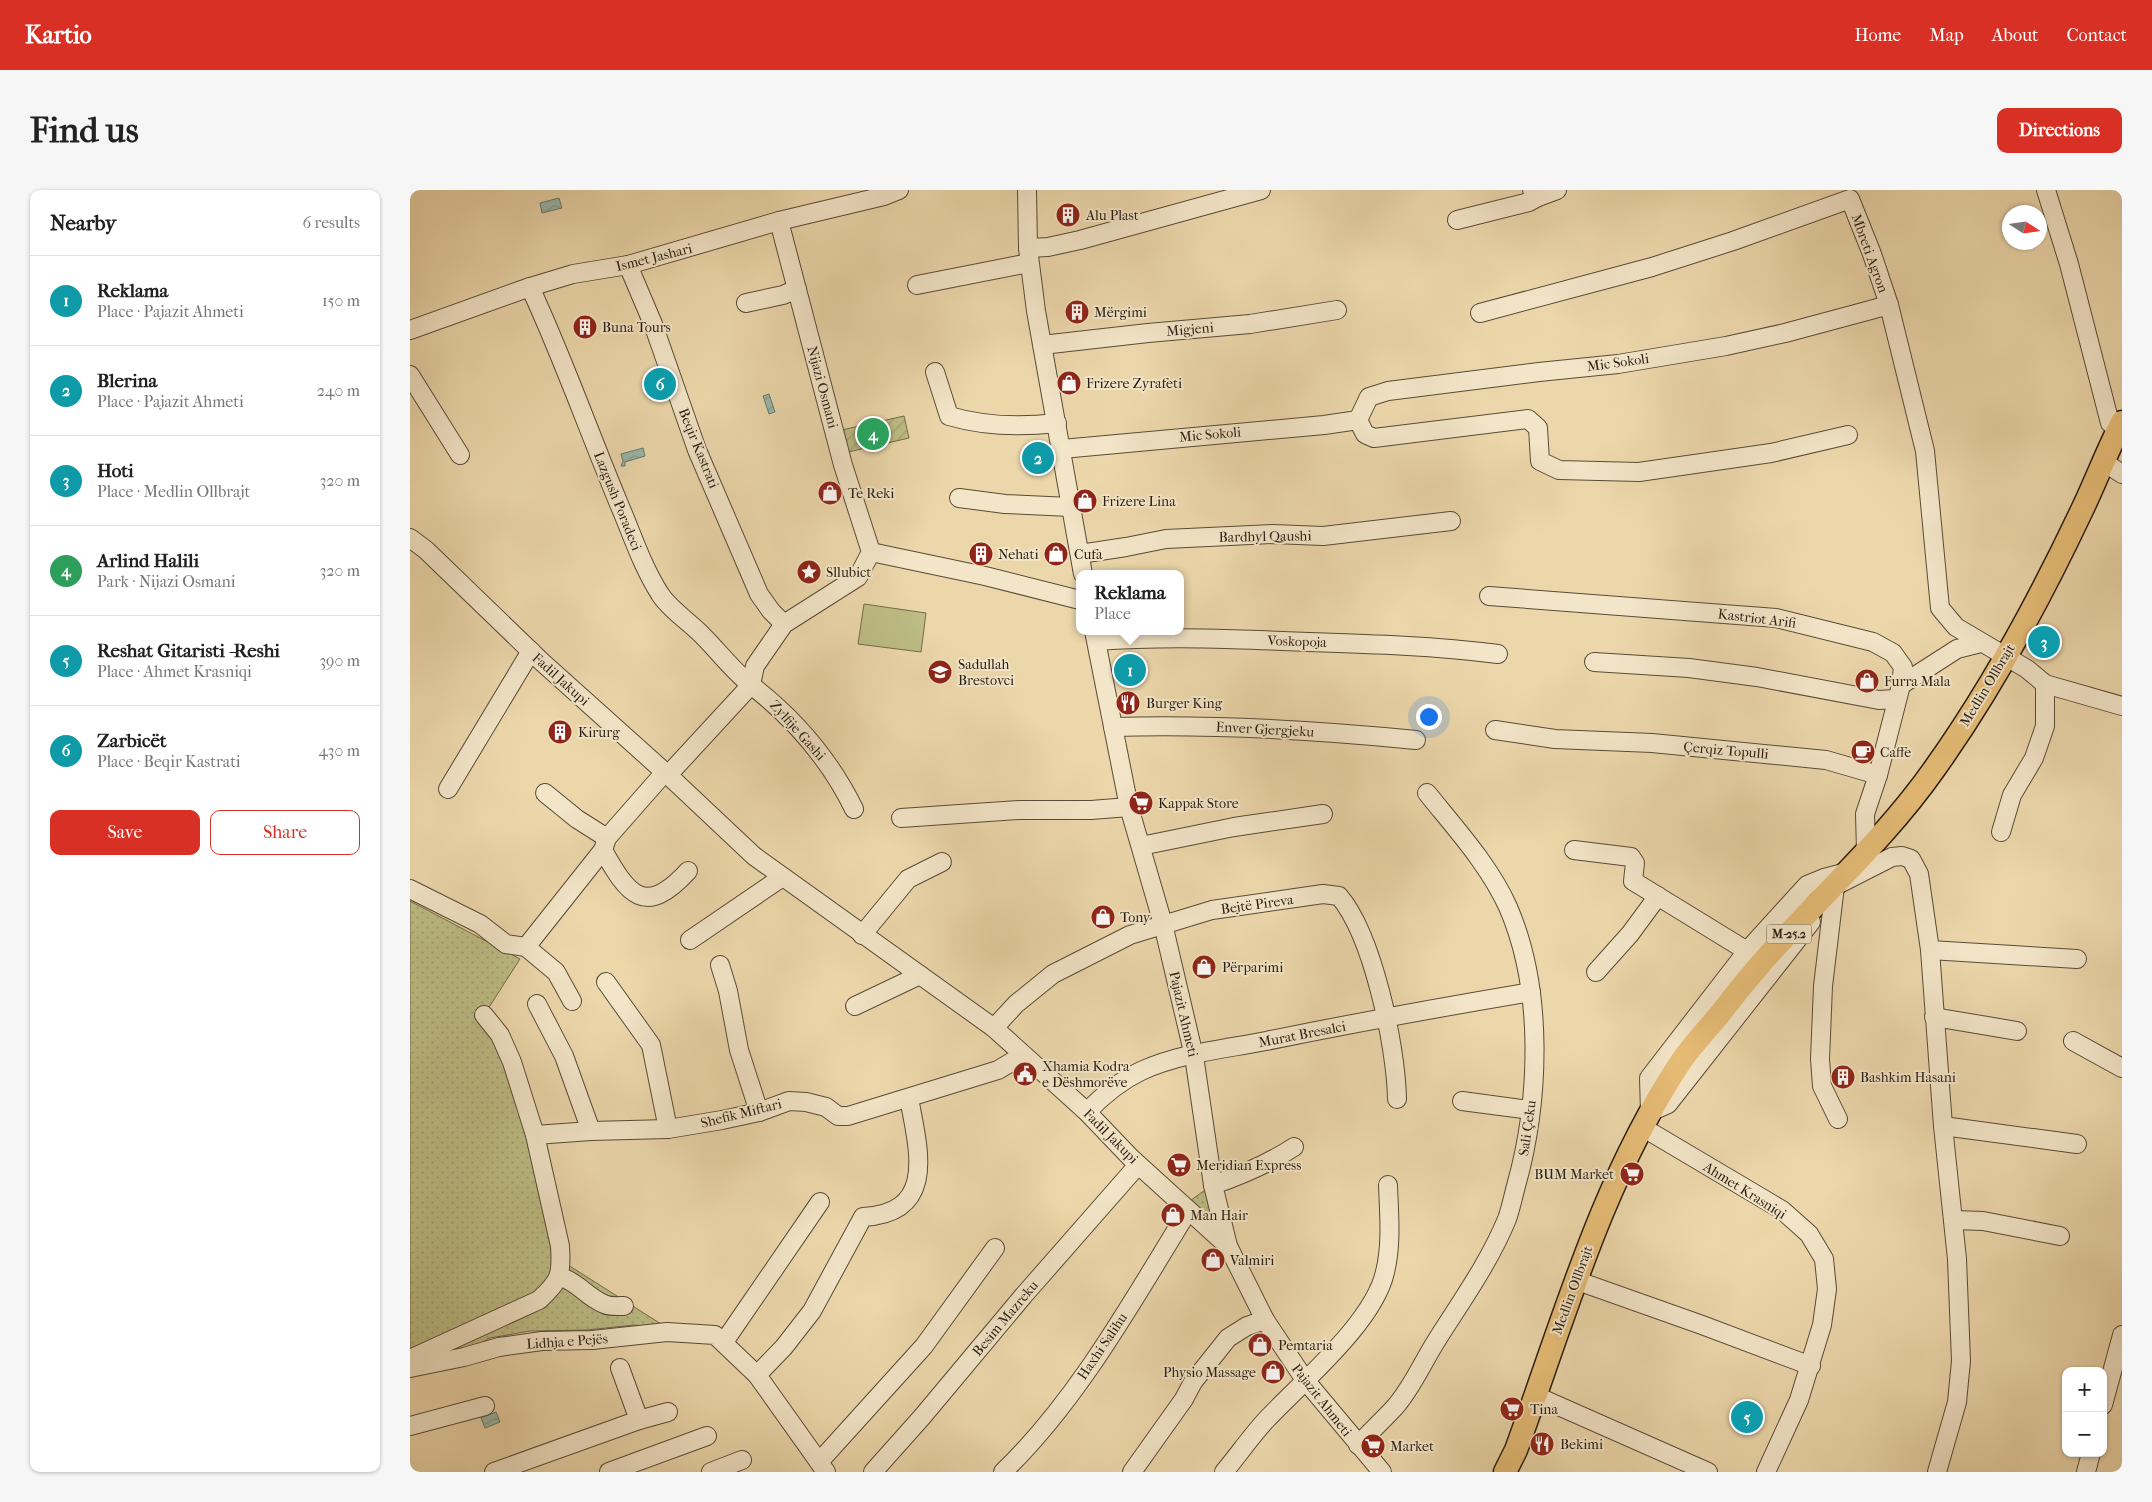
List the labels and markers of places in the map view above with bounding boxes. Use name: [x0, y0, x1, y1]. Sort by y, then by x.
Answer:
building icon: Alu Plast: [1055, 202, 1081, 228]
place label: Alu Plast: [1085, 207, 1139, 224]
building icon: Mërgimi: [1064, 299, 1090, 325]
place label: Mërgimi: [1094, 304, 1147, 321]
building icon: Buna Tours: [572, 314, 598, 340]
place label: Buna Tours: [602, 319, 671, 336]
pin: 6: [644, 365, 676, 403]
shop icon: Frizere Zyrafeti: [1056, 370, 1082, 396]
place label: Frizere Zyrafeti: [1086, 375, 1182, 392]
pin: 4: [857, 415, 889, 453]
pin: 2: [1022, 439, 1054, 477]
shop icon: Te Reki: [817, 480, 843, 506]
place label: Te Reki: [848, 485, 894, 502]
shop icon: Frizere Lina: [1072, 488, 1098, 514]
place label: Frizere Lina: [1102, 493, 1176, 510]
building icon: Nehati: [968, 541, 994, 567]
shop icon: Cufa: [1043, 541, 1069, 567]
place label: Nehati: [998, 546, 1039, 563]
place label: Cufa: [1074, 546, 1103, 563]
place icon: Sllubict: [796, 559, 822, 585]
place label: Sllubict: [826, 564, 871, 581]
pin: 3: [2028, 623, 2060, 661]
pin: 1: [1114, 651, 1146, 689]
place label: Sadullah Brestovci: [958, 656, 1014, 689]
school or university icon: Sadullah Brestovci: [927, 659, 953, 685]
shop icon: Furra Mala: [1854, 668, 1880, 694]
place label: Furra Mala: [1884, 673, 1951, 690]
restaurant icon: Burger King: [1115, 690, 1141, 716]
place label: Burger King: [1146, 695, 1223, 712]
building icon: Kirurg: [547, 719, 573, 745]
place label: Kirurg: [578, 724, 620, 741]
cafe icon: Caffe: [1850, 739, 1876, 765]
place label: Caffe: [1880, 744, 1911, 761]
supermarket icon: Kappak Store: [1128, 790, 1154, 816]
place label: Kappak Store: [1158, 795, 1239, 812]
shop icon: Tony: [1090, 904, 1116, 930]
place label: Tony: [1120, 909, 1151, 926]
shop icon: Përparimi: [1191, 954, 1217, 980]
place label: Përparimi: [1222, 959, 1283, 976]
place label: Xhamia Kodra e Dëshmorëve: [1042, 1058, 1130, 1091]
public building icon: Xhamia Kodra e Dëshmorëve: [1012, 1061, 1038, 1087]
building icon: Bashkim Hasani: [1830, 1064, 1856, 1090]
place label: Bashkim Hasani: [1860, 1069, 1956, 1086]
supermarket icon: Meridian Express: [1166, 1152, 1192, 1178]
place label: Meridian Express: [1196, 1157, 1301, 1174]
supermarket icon: BUM Market: [1619, 1161, 1645, 1187]
place label: BUM Market: [1534, 1166, 1614, 1183]
shop icon: Man Hair: [1160, 1202, 1186, 1228]
place label: Man Hair: [1190, 1207, 1248, 1224]
shop icon: Valmiri: [1200, 1247, 1226, 1273]
place label: Valmiri: [1229, 1252, 1274, 1269]
shop icon: Pemtaria: [1247, 1332, 1273, 1358]
place label: Pemtaria: [1278, 1337, 1333, 1354]
shop icon: Physio Massage: [1260, 1359, 1286, 1385]
place label: Physio Massage: [1163, 1364, 1256, 1381]
supermarket icon: Tina: [1499, 1396, 1525, 1422]
pin: 5: [1731, 1398, 1763, 1436]
place label: Tina: [1530, 1401, 1558, 1418]
restaurant icon: Bekimi: [1529, 1431, 1555, 1457]
supermarket icon: Market: [1360, 1433, 1386, 1459]
place label: Bekimi: [1560, 1436, 1603, 1453]
place label: Market: [1390, 1438, 1434, 1455]

